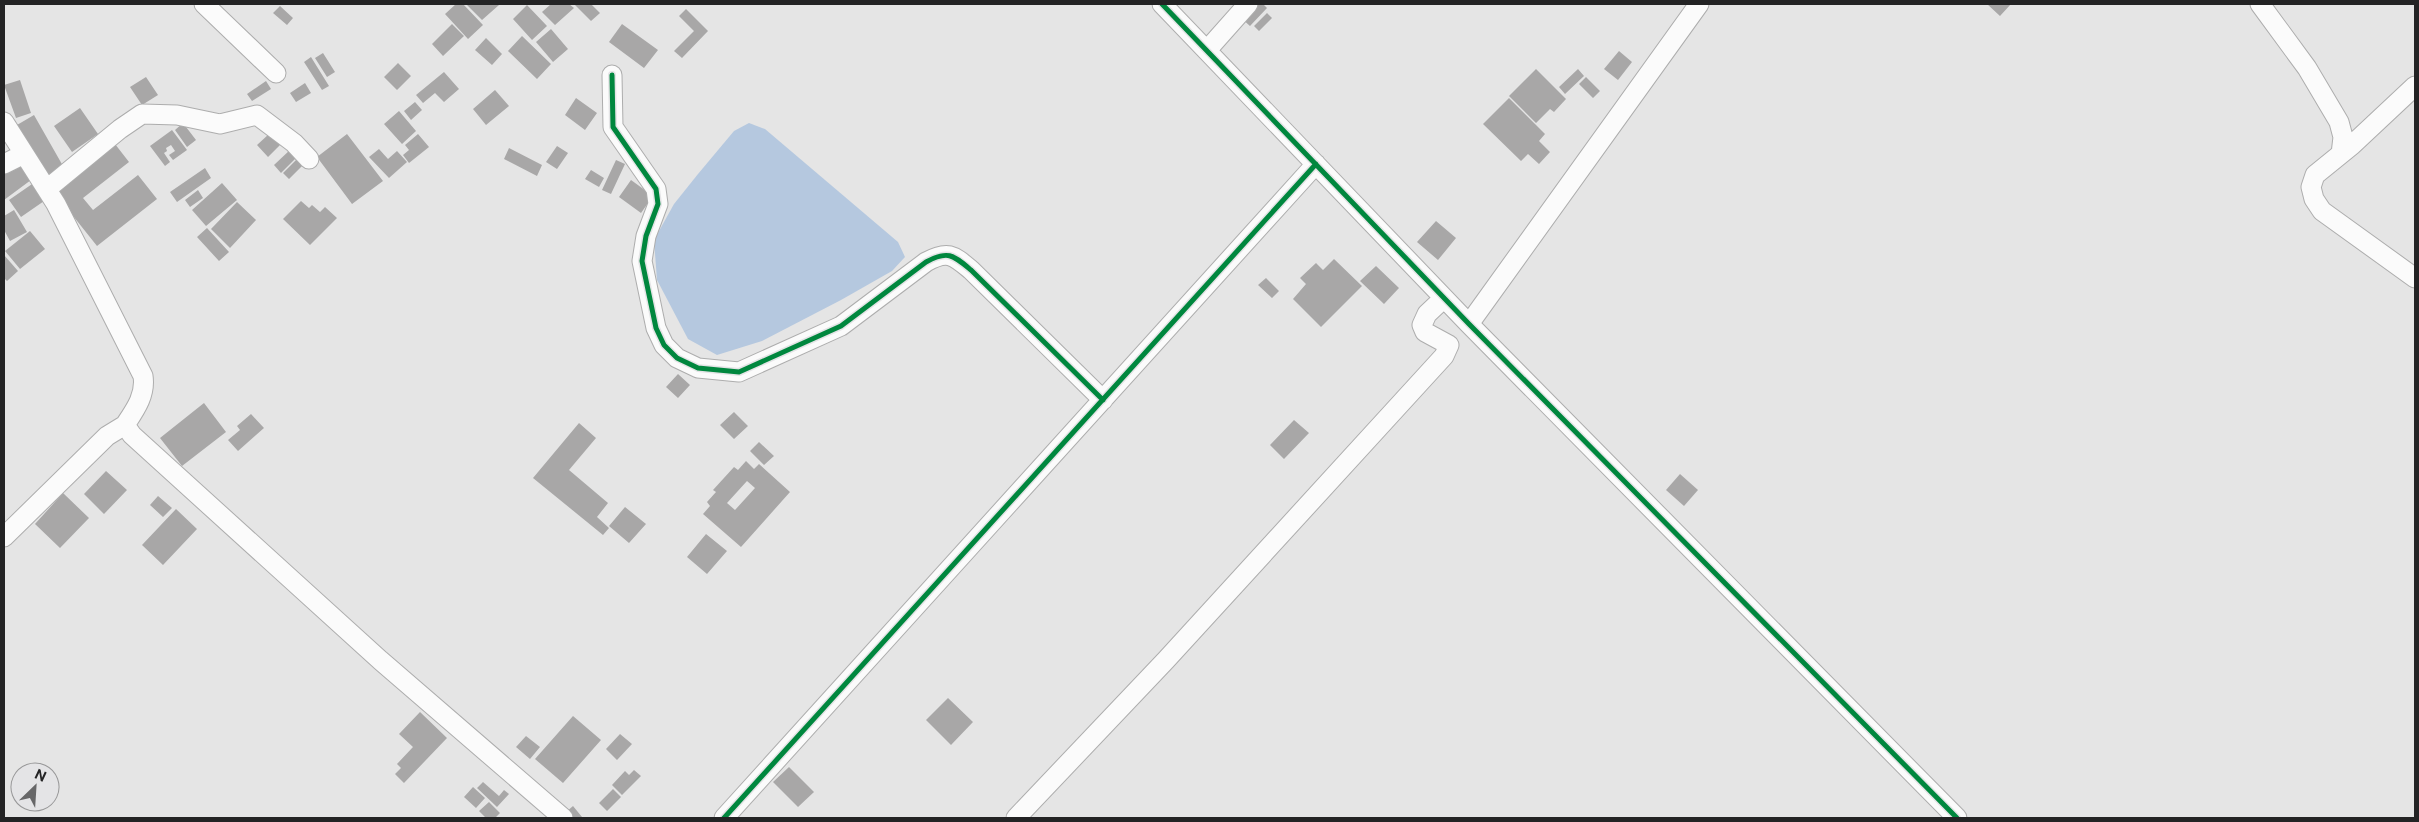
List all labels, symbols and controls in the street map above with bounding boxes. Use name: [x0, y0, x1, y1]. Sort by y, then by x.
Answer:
north arrow: [10, 762, 60, 812]
text: N: [32, 766, 49, 785]

